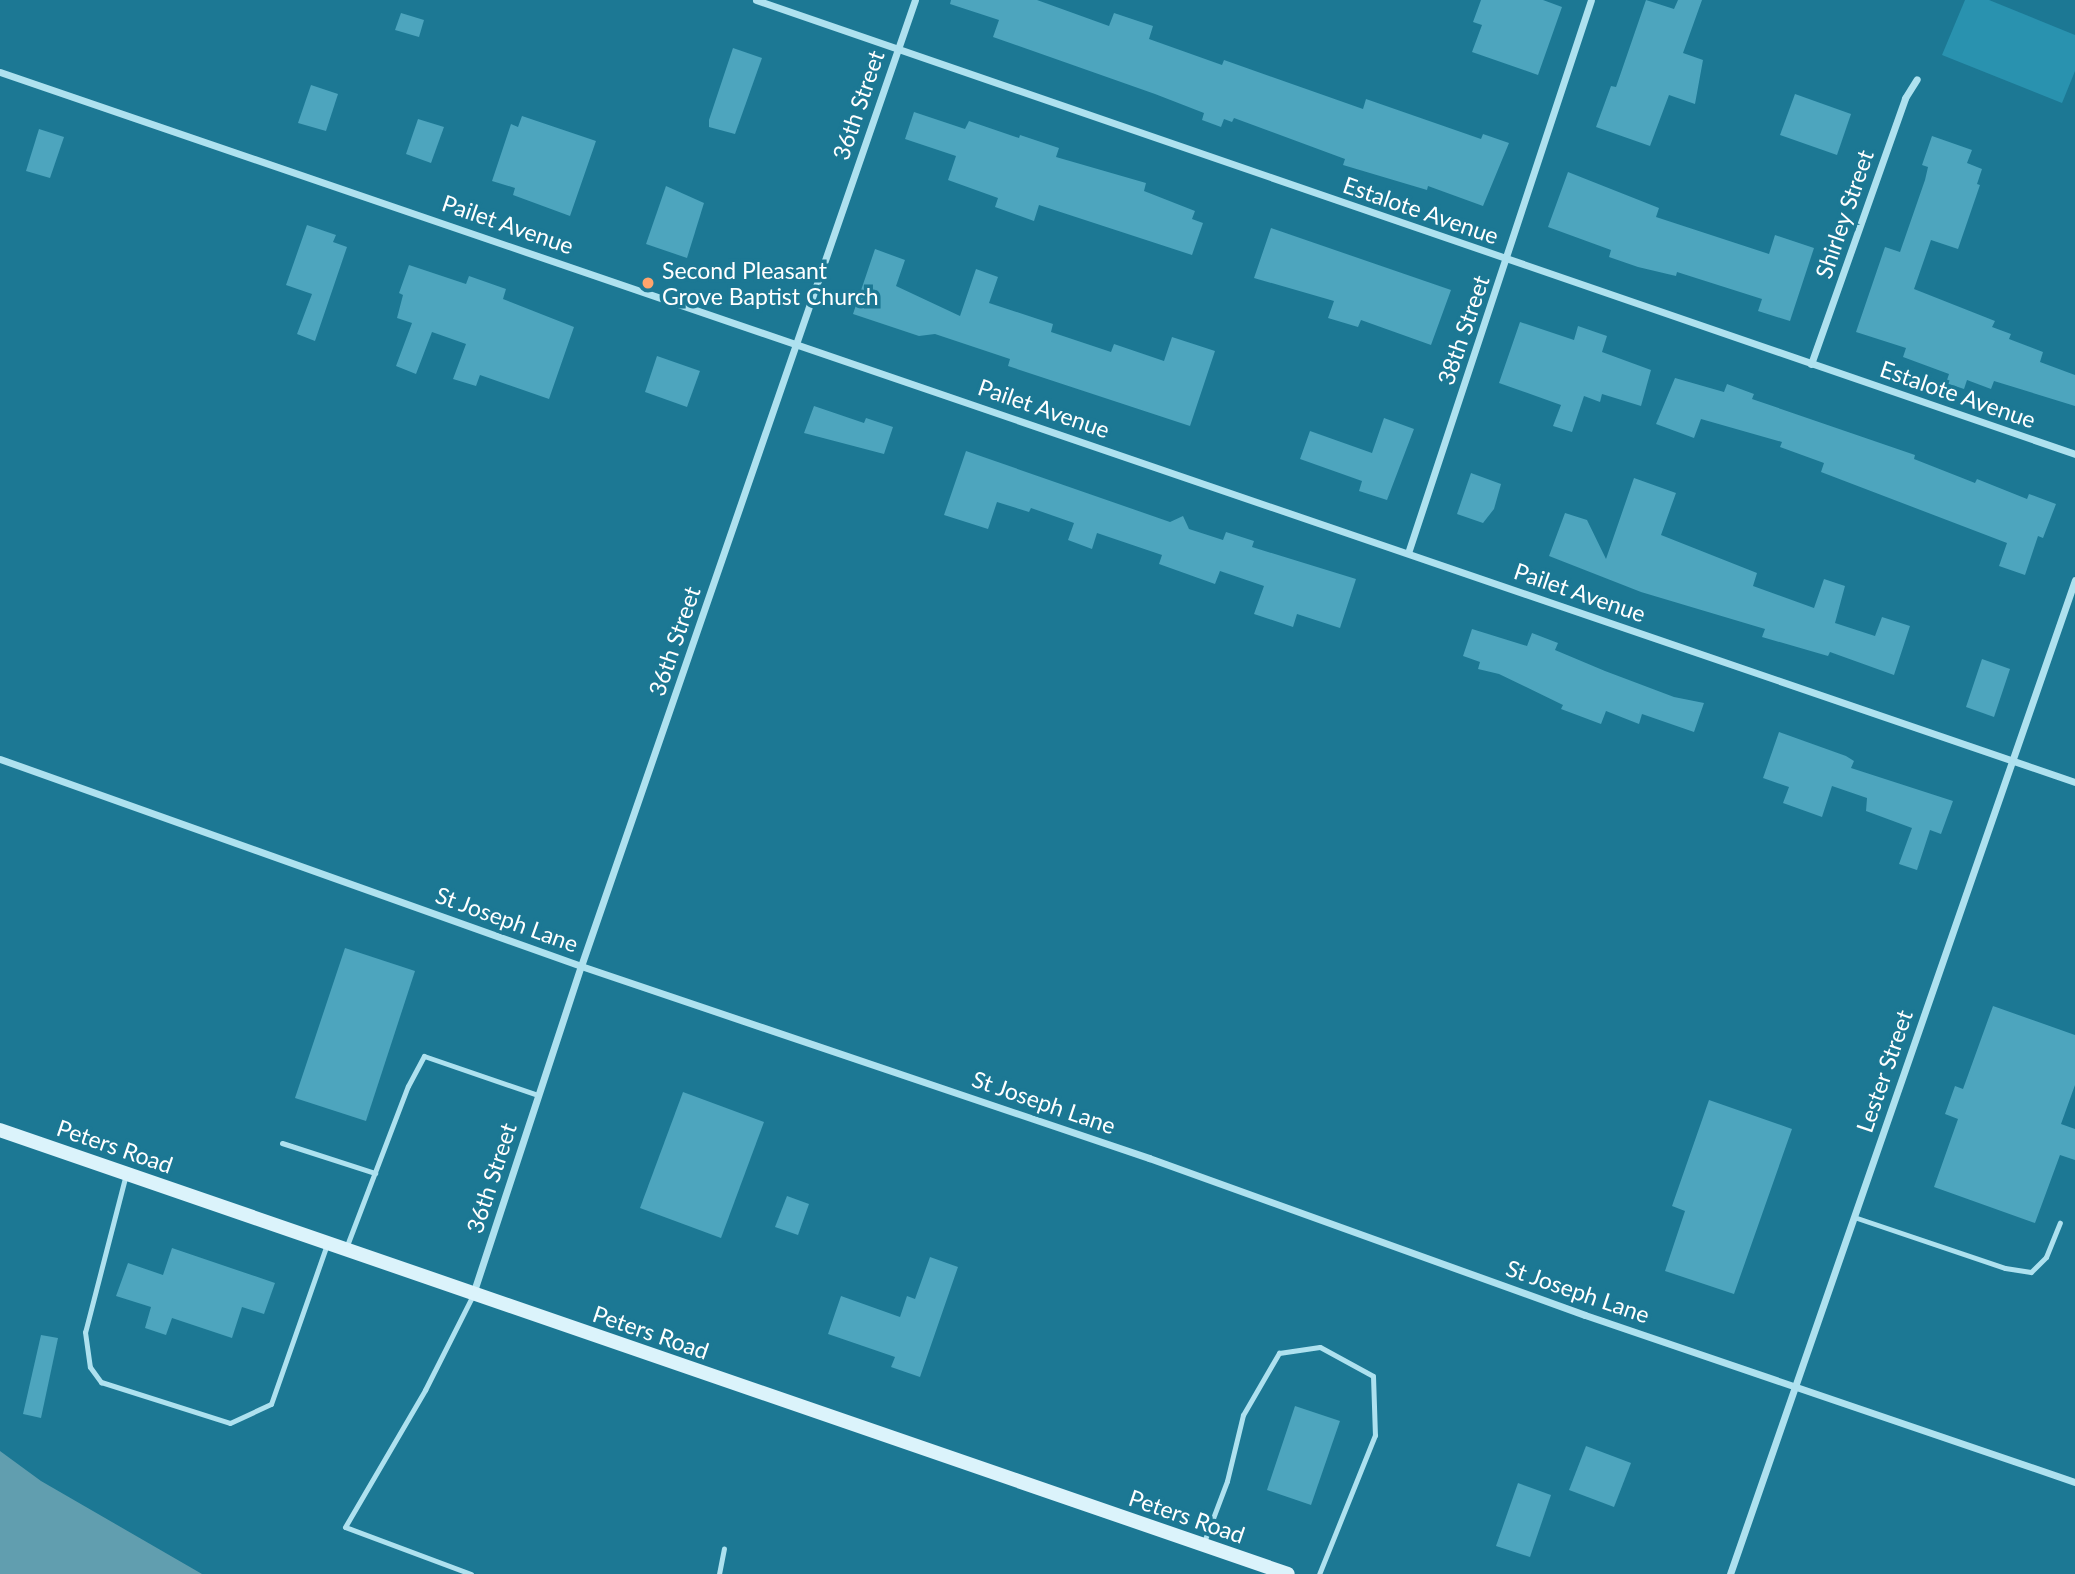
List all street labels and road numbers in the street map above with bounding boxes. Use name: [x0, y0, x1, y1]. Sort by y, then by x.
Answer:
street label: 36th Street: [826, 47, 890, 163]
street label: Shirley Street: [1809, 146, 1879, 282]
street label: Estalote Avenue: [1339, 170, 1503, 250]
street label: Pailet Avenue: [438, 188, 578, 260]
street label: 38th Street: [1431, 272, 1495, 388]
street label: Estalote Avenue: [1876, 354, 2040, 434]
street label: Pailet Avenue: [974, 372, 1114, 444]
street label: Pailet Avenue: [1510, 556, 1650, 628]
street label: 36th Street: [642, 583, 706, 699]
street label: St Joseph Lane: [432, 880, 582, 958]
street label: Lester Street: [1850, 1006, 1918, 1136]
street label: St Joseph Lane: [968, 1064, 1120, 1140]
street label: Peters Road: [53, 1113, 177, 1179]
street label: 36th Street: [460, 1119, 522, 1237]
street label: St Joseph Lane: [1502, 1253, 1654, 1329]
street label: Peters Road: [589, 1299, 713, 1365]
street label: Peters Road: [1125, 1483, 1249, 1549]

